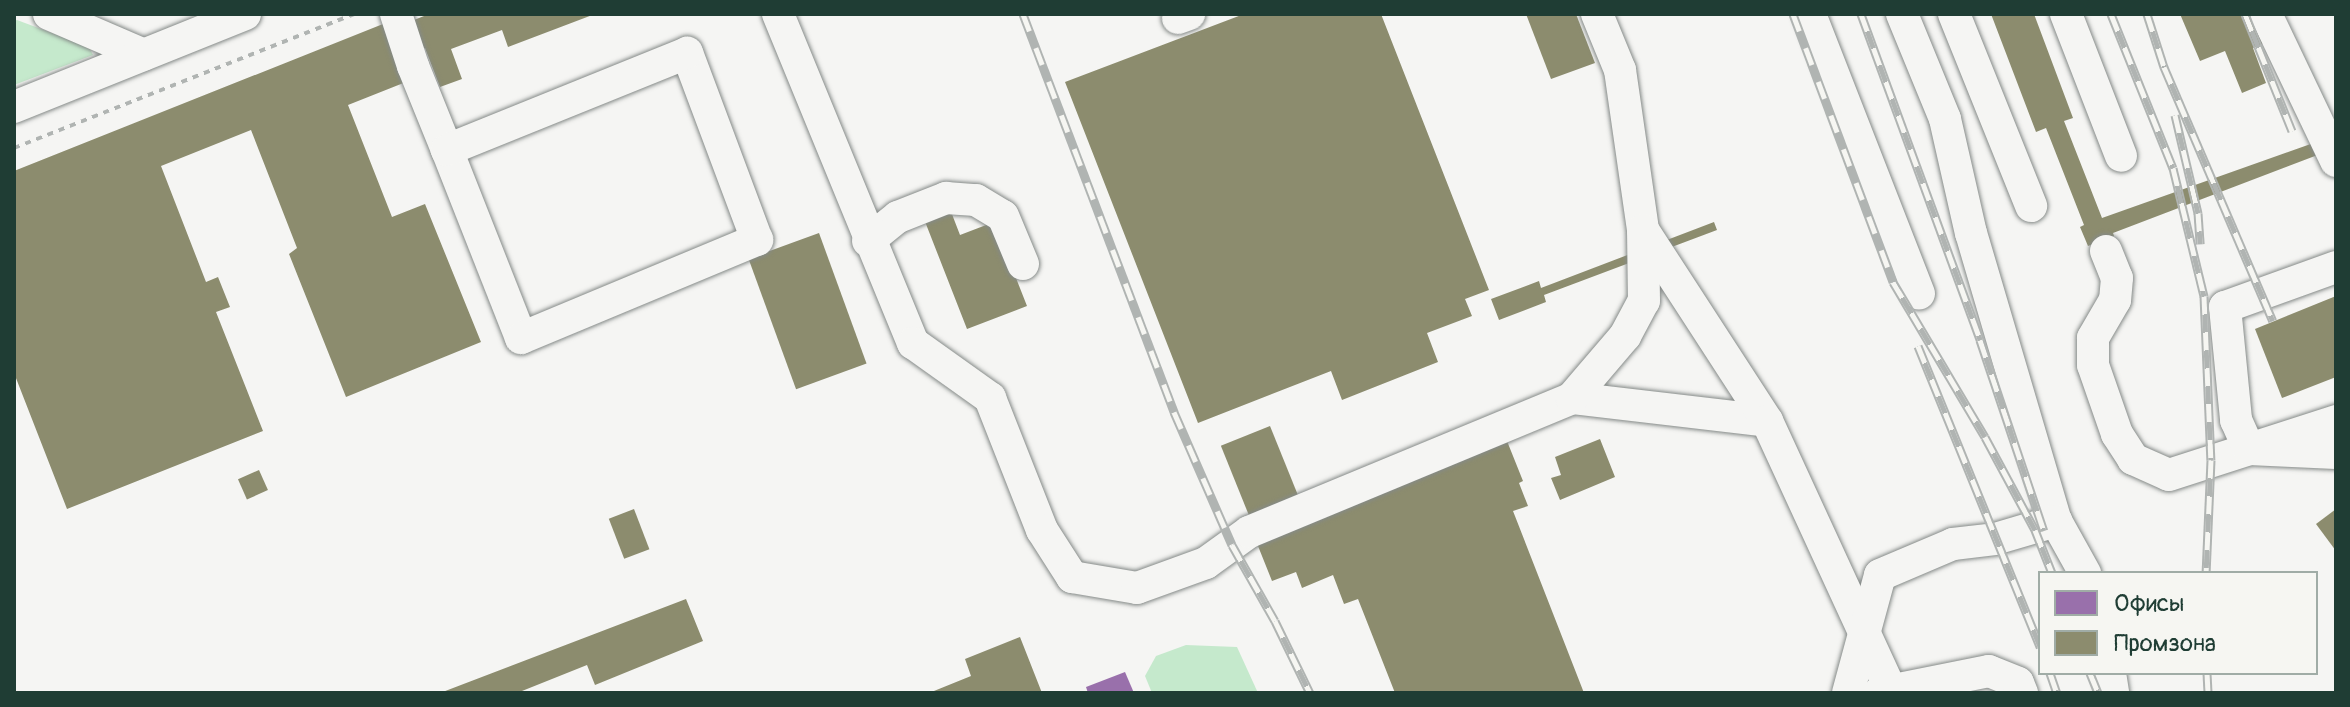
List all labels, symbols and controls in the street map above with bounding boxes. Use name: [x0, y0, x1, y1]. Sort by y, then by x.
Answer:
legend: [2038, 571, 2318, 675]
text: Офисы: [2114, 589, 2185, 618]
text: Промзона: [2114, 629, 2216, 658]

